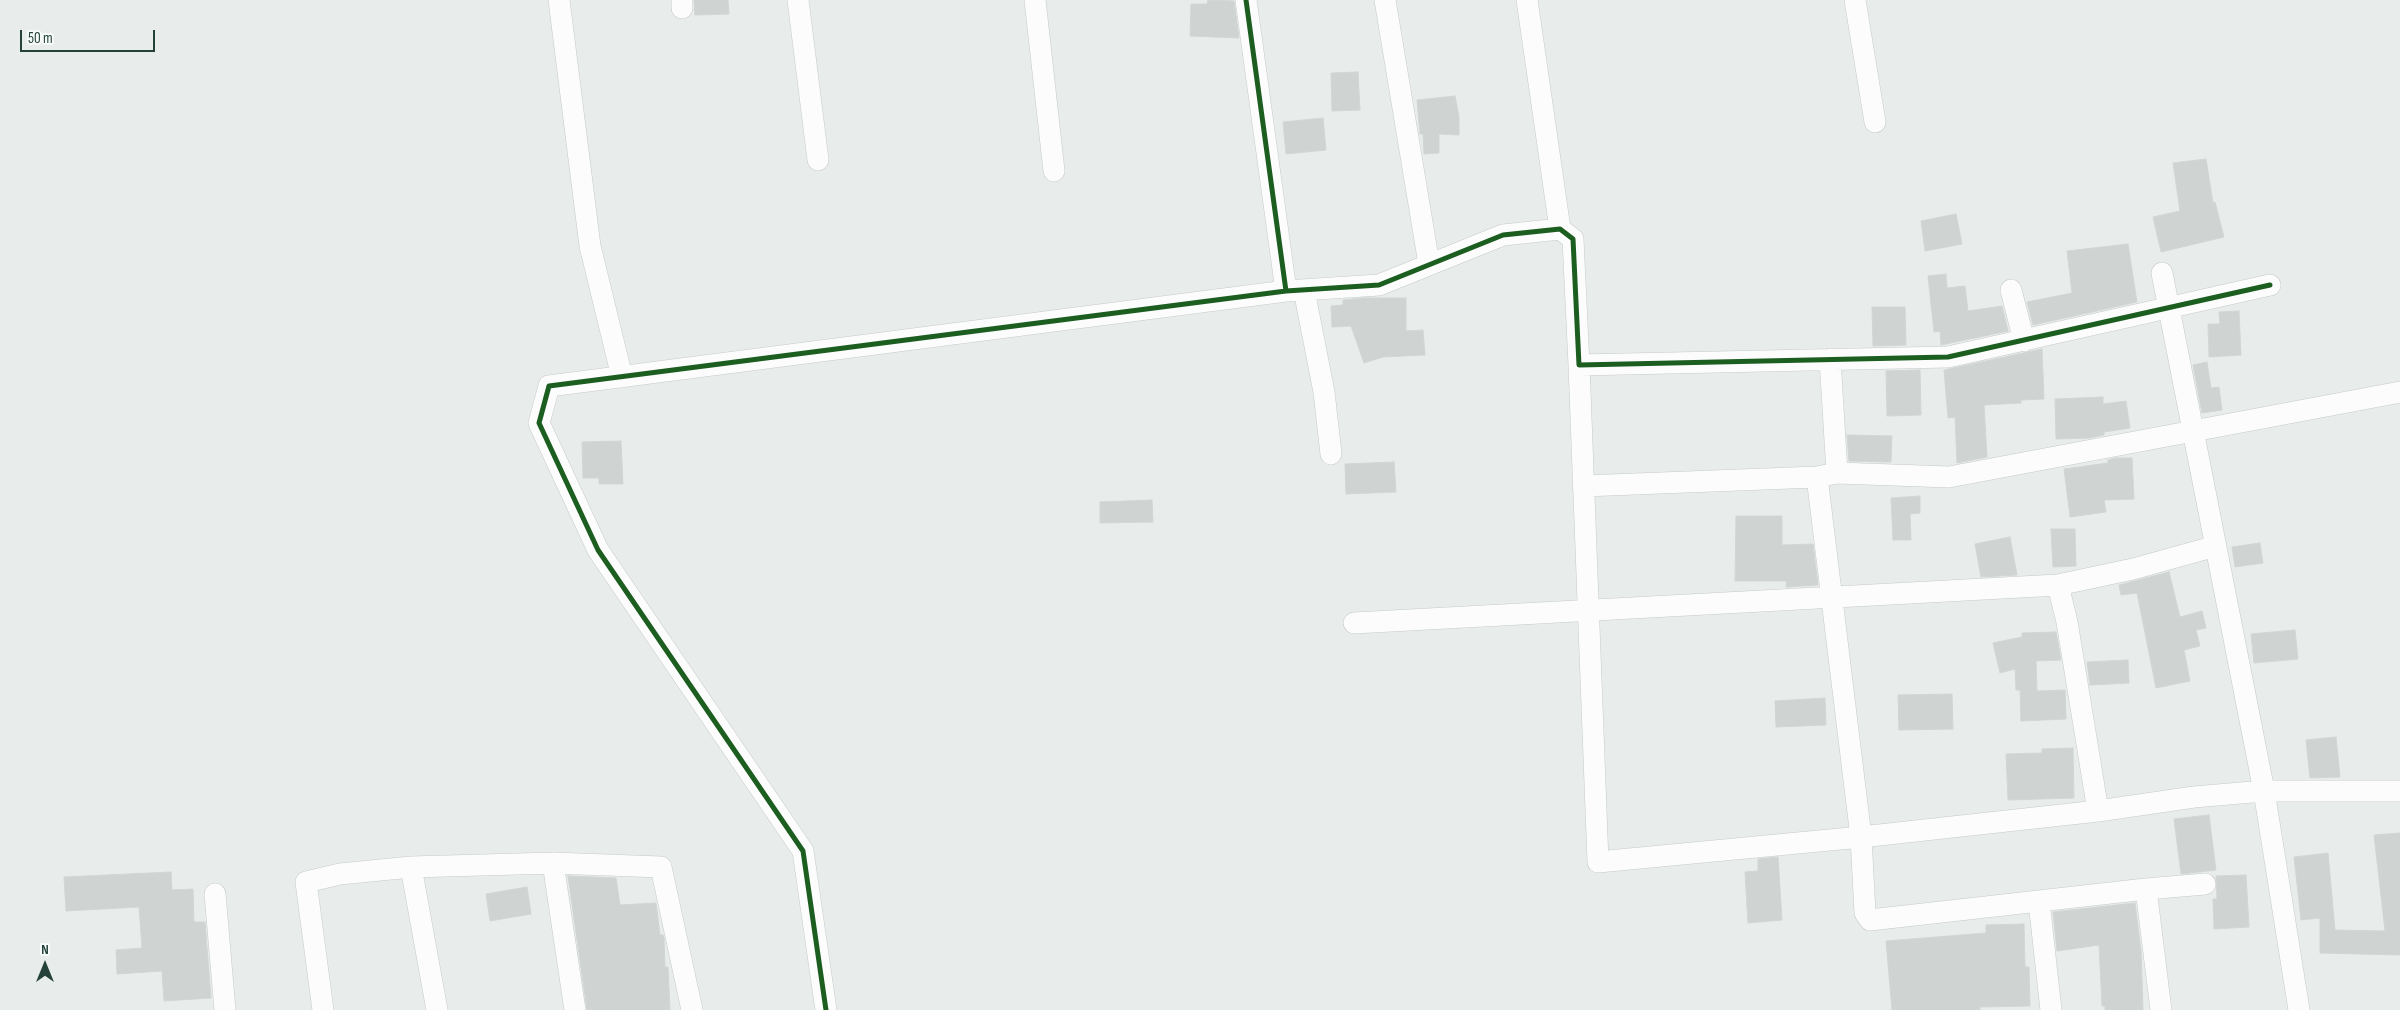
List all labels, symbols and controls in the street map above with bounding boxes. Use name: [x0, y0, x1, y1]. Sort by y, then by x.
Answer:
scale bar: [22, 20, 158, 52]
text: 50 m: [28, 29, 53, 48]
north arrow: [20, 940, 70, 990]
text: N: [41, 941, 49, 958]

